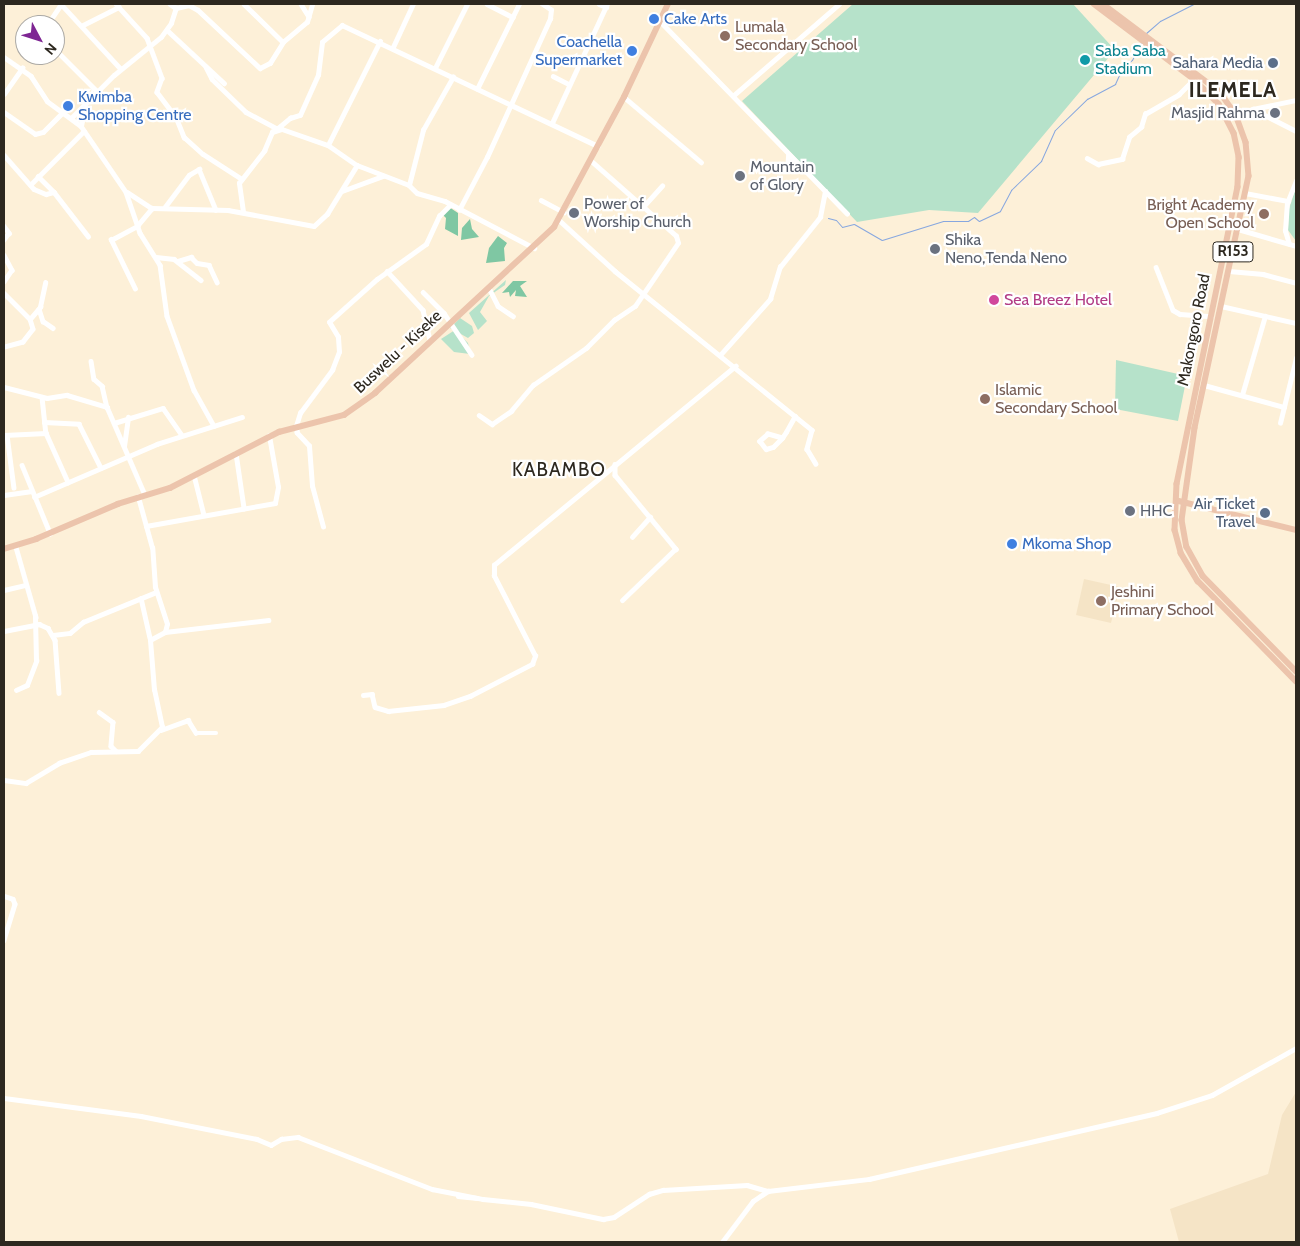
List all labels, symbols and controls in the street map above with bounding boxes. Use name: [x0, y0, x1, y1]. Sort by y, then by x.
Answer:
place label: Cake Arts: [664, 9, 727, 29]
marker: Cake Arts: [648, 13, 660, 25]
north arrow: [15, 15, 65, 65]
place label: Lumala Secondary School: [735, 17, 857, 55]
marker: Lumala Secondary School: [719, 30, 731, 42]
place label: Coachella Supermarket: [535, 32, 622, 70]
text: N: [41, 39, 61, 59]
place label: Saba Saba Stadium: [1095, 41, 1166, 79]
marker: Coachella Supermarket: [626, 45, 638, 57]
place label: Sahara Media: [1172, 53, 1263, 73]
marker: Saba Saba Stadium: [1079, 54, 1091, 66]
marker: Sahara Media: [1267, 57, 1279, 69]
district label: ILEMELA: [1188, 77, 1278, 103]
place label: Kwimba Shopping Centre: [78, 87, 192, 125]
marker: Kwimba Shopping Centre: [62, 100, 74, 112]
place label: Masjid Rahma: [1171, 103, 1265, 123]
marker: Masjid Rahma: [1269, 107, 1281, 119]
place label: Mountain of Glory: [750, 157, 814, 195]
marker: Mountain of Glory: [734, 170, 746, 182]
place label: Power of Worship Church: [584, 194, 691, 232]
place label: Bright Academy Open School: [1147, 195, 1254, 233]
marker: Power of Worship Church: [568, 207, 580, 219]
marker: Bright Academy Open School: [1258, 208, 1270, 220]
place label: Shika Neno,Tenda Neno: [945, 230, 1067, 268]
road number: R153: [1212, 240, 1254, 264]
marker: Shika Neno,Tenda Neno: [929, 243, 941, 255]
street label: Makongoro Road: [1174, 272, 1214, 388]
place label: Sea Breez Hotel: [1004, 290, 1112, 310]
marker: Sea Breez Hotel: [988, 294, 1000, 306]
street label: Buswelu - Kiseke: [350, 306, 446, 398]
place label: Islamic Secondary School: [995, 380, 1117, 418]
marker: Islamic Secondary School: [979, 393, 991, 405]
district label: KABAMBO: [511, 459, 607, 481]
place label: Air Ticket Travel: [1194, 494, 1255, 532]
place label: HHC: [1140, 501, 1172, 521]
marker: HHC: [1124, 505, 1136, 517]
marker: Air Ticket Travel: [1259, 507, 1271, 519]
place label: Mkoma Shop: [1022, 534, 1111, 554]
marker: Mkoma Shop: [1006, 538, 1018, 550]
place label: Jeshini Primary School: [1111, 582, 1214, 620]
marker: Jeshini Primary School: [1095, 595, 1107, 607]

